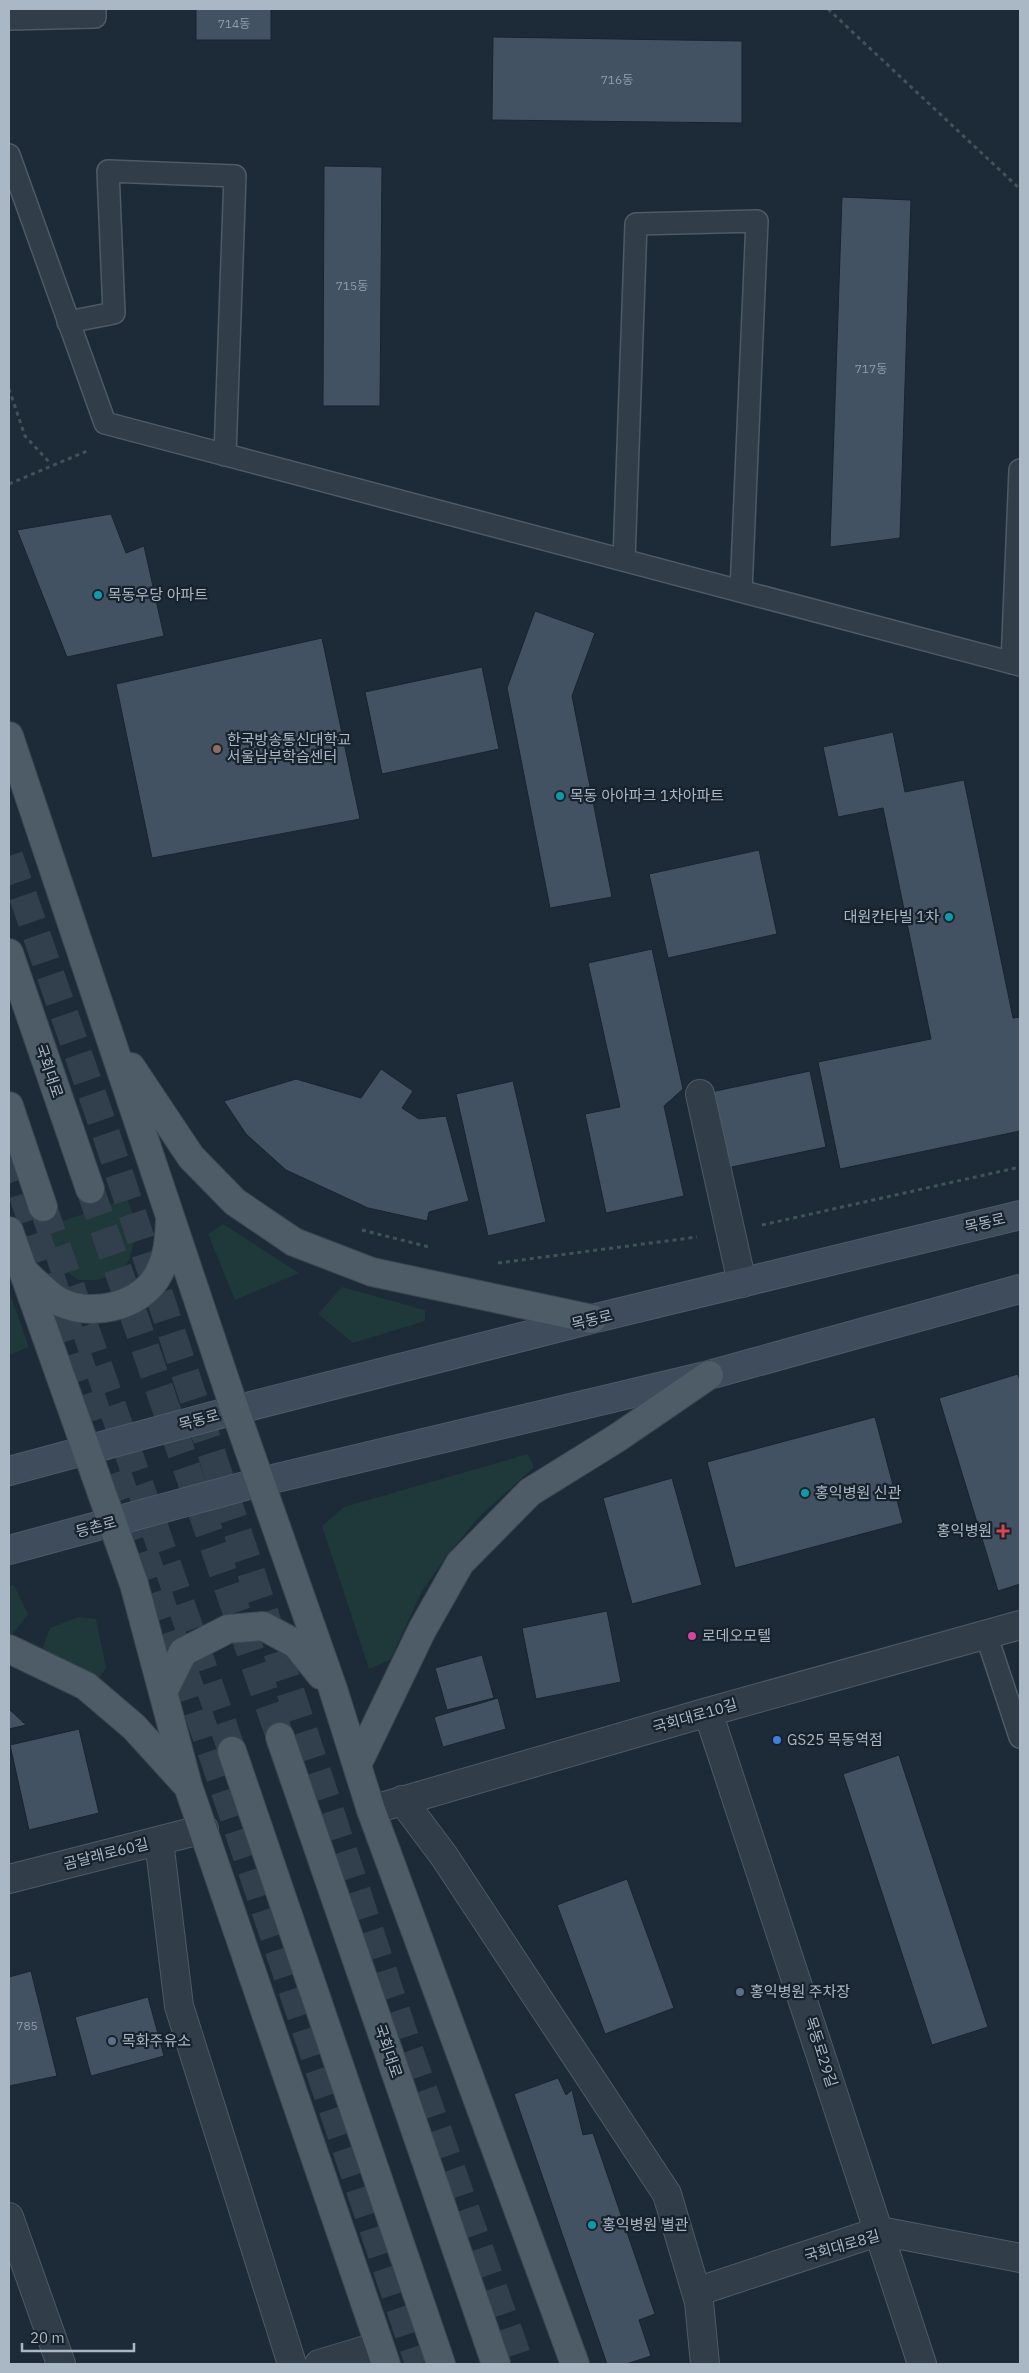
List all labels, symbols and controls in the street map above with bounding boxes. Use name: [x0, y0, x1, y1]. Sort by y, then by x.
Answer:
house number: 714동: [218, 16, 250, 31]
house number: 716동: [601, 72, 633, 87]
house number: 715동: [336, 278, 368, 293]
house number: 717동: [855, 361, 887, 376]
place label: 목동우당 아파트: [108, 585, 208, 604]
marker: 목동우당 아파트: [92, 589, 104, 601]
place label: 한국방송통신대학교 서울남부학습센터: [227, 730, 351, 766]
marker: 한국방송통신대학교 서울남부학습센터: [211, 743, 223, 755]
place label: 목동 아아파크 1차아파트: [570, 786, 724, 805]
marker: 목동 아아파크 1차아파트: [554, 790, 566, 802]
place label: 대원칸타빌 1차: [844, 907, 939, 926]
marker: 대원칸타빌 1차: [943, 911, 955, 923]
street label: 국회대로: [32, 1042, 67, 1100]
street label: 목동로: [963, 1209, 1007, 1236]
street label: 목동로: [569, 1305, 614, 1334]
street label: 목동로: [176, 1405, 221, 1434]
place label: 홍익병원 신관: [815, 1483, 902, 1502]
marker: 홍익병원 신관: [799, 1487, 811, 1499]
street label: 등촌로: [73, 1512, 118, 1541]
place label: 홍익병원: [937, 1521, 992, 1540]
marker: 홍익병원: [996, 1524, 1010, 1538]
place label: 로데오모텔: [702, 1626, 771, 1645]
marker: 로데오모텔: [686, 1630, 698, 1642]
street label: 국회대로10길: [650, 1694, 739, 1737]
place label: GS25 목동역점: [787, 1730, 883, 1749]
marker: GS25 목동역점: [771, 1734, 783, 1746]
street label: 곰달래로60길: [61, 1834, 150, 1873]
place label: 홍익병원 주차장: [750, 1982, 850, 2001]
marker: 홍익병원 주차장: [734, 1986, 746, 1998]
street label: 목동로29길: [801, 2014, 842, 2090]
house number: 785: [16, 2018, 38, 2033]
street label: 국회대로: [371, 2022, 406, 2080]
place label: 목화주유소: [122, 2031, 191, 2050]
marker: 목화주유소: [106, 2035, 118, 2047]
place label: 홍익병원 별관: [602, 2215, 689, 2234]
marker: 홍익병원 별관: [586, 2219, 598, 2231]
street label: 국회대로8길: [802, 2226, 882, 2265]
scale bar: [22, 2320, 135, 2352]
text: 20 m: [30, 2328, 65, 2347]

